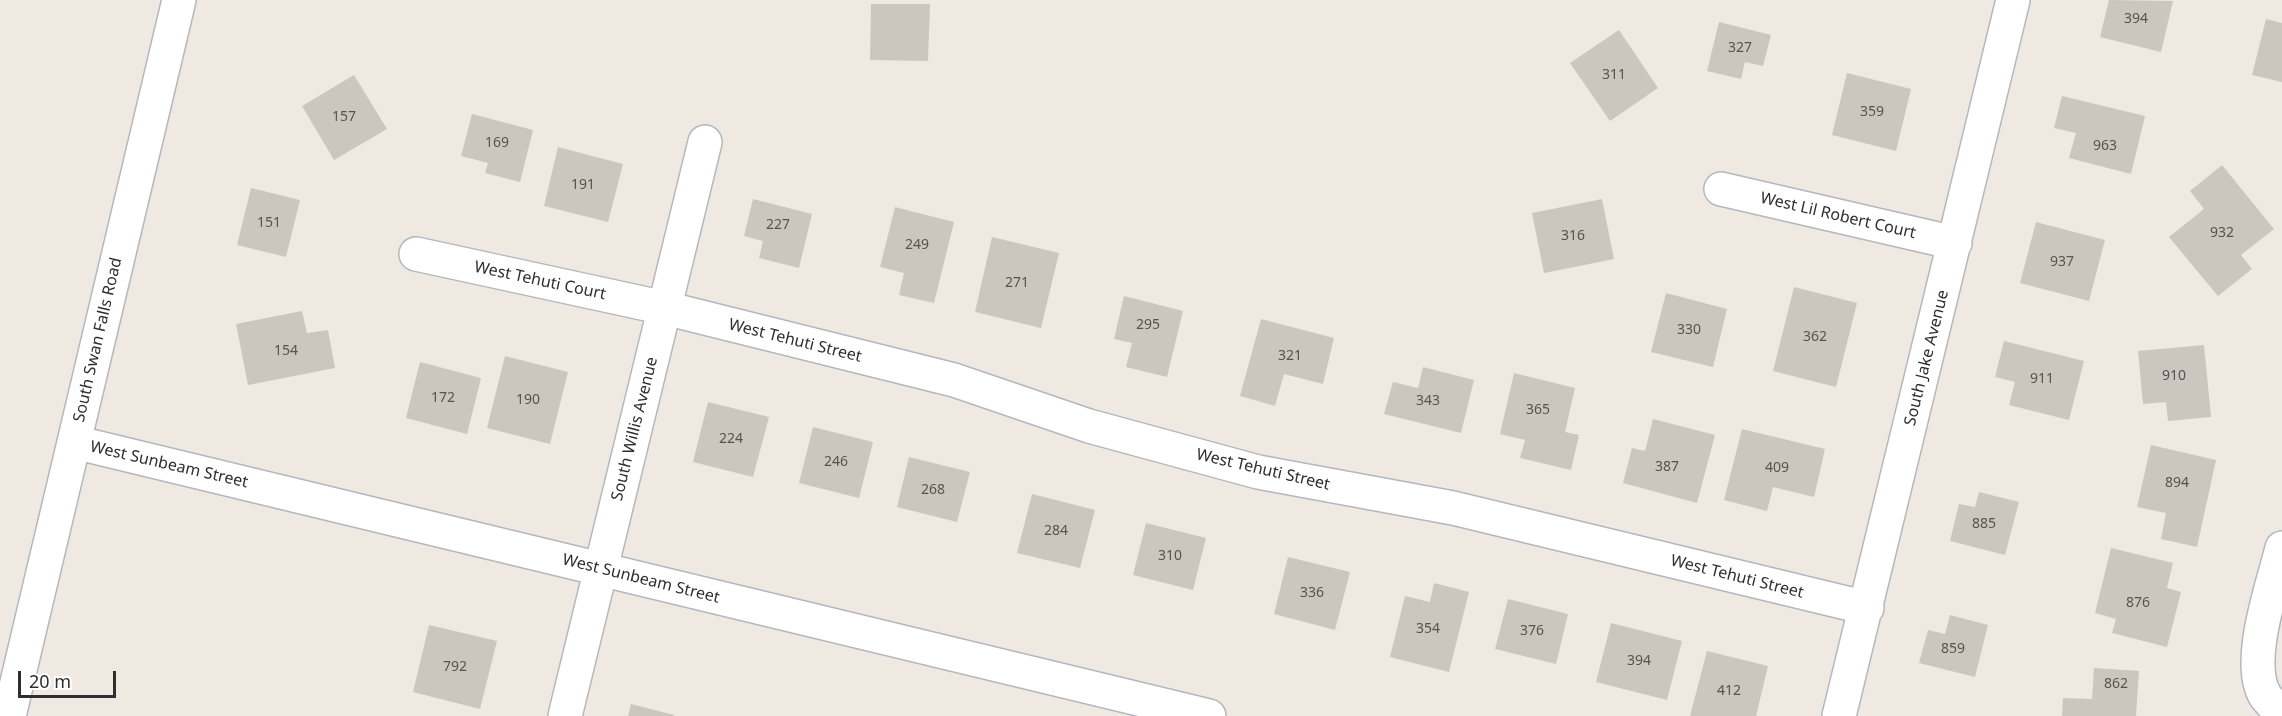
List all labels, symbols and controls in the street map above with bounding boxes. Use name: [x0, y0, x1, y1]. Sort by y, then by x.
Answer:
house number: 394: [2124, 11, 2148, 27]
house number: 327: [1728, 40, 1752, 56]
house number: 311: [1602, 67, 1626, 83]
house number: 359: [1860, 104, 1884, 120]
house number: 157: [332, 109, 356, 125]
house number: 169: [485, 135, 509, 151]
house number: 963: [2093, 138, 2117, 154]
house number: 191: [571, 177, 595, 193]
street label: West Lil Robert Court: [1758, 189, 1918, 243]
house number: 151: [257, 215, 281, 231]
house number: 227: [766, 217, 790, 233]
house number: 932: [2210, 225, 2234, 241]
house number: 316: [1561, 228, 1585, 244]
house number: 249: [905, 237, 929, 253]
house number: 937: [2050, 254, 2074, 270]
street label: South Swan Falls Road: [70, 256, 126, 424]
street label: West Tehuti Court: [473, 258, 607, 304]
house number: 271: [1005, 275, 1029, 291]
street label: South Jake Avenue: [1901, 288, 1953, 428]
street label: West Tehuti Street: [726, 315, 864, 367]
house number: 295: [1136, 317, 1160, 333]
house number: 330: [1677, 322, 1701, 338]
house number: 362: [1803, 329, 1827, 345]
house number: 154: [274, 343, 298, 359]
house number: 321: [1278, 348, 1302, 364]
street label: South Willis Avenue: [608, 355, 662, 503]
house number: 910: [2162, 368, 2186, 384]
house number: 911: [2030, 371, 2054, 387]
house number: 172: [431, 390, 455, 406]
house number: 190: [516, 392, 540, 408]
house number: 343: [1416, 393, 1440, 409]
house number: 365: [1526, 402, 1550, 418]
house number: 224: [719, 431, 743, 447]
street label: West Sunbeam Street: [88, 437, 250, 493]
street label: West Tehuti Street: [1194, 445, 1332, 495]
house number: 246: [824, 454, 848, 470]
house number: 387: [1655, 459, 1679, 475]
house number: 409: [1765, 460, 1789, 476]
house number: 894: [2165, 475, 2189, 491]
house number: 268: [921, 482, 945, 498]
house number: 885: [1972, 516, 1996, 532]
house number: 284: [1044, 523, 1068, 539]
house number: 310: [1158, 548, 1182, 564]
street label: West Sunbeam Street: [560, 550, 722, 608]
street label: West Tehuti Street: [1668, 551, 1806, 603]
house number: 336: [1300, 585, 1324, 601]
house number: 876: [2126, 595, 2150, 611]
house number: 354: [1416, 621, 1440, 637]
house number: 376: [1520, 623, 1544, 639]
house number: 859: [1941, 641, 1965, 657]
house number: 394: [1627, 653, 1651, 669]
scale bar: [21, 659, 118, 697]
house number: 792: [443, 659, 467, 675]
text: 20 m: [29, 669, 71, 693]
house number: 862: [2104, 676, 2128, 692]
house number: 412: [1717, 683, 1741, 699]

